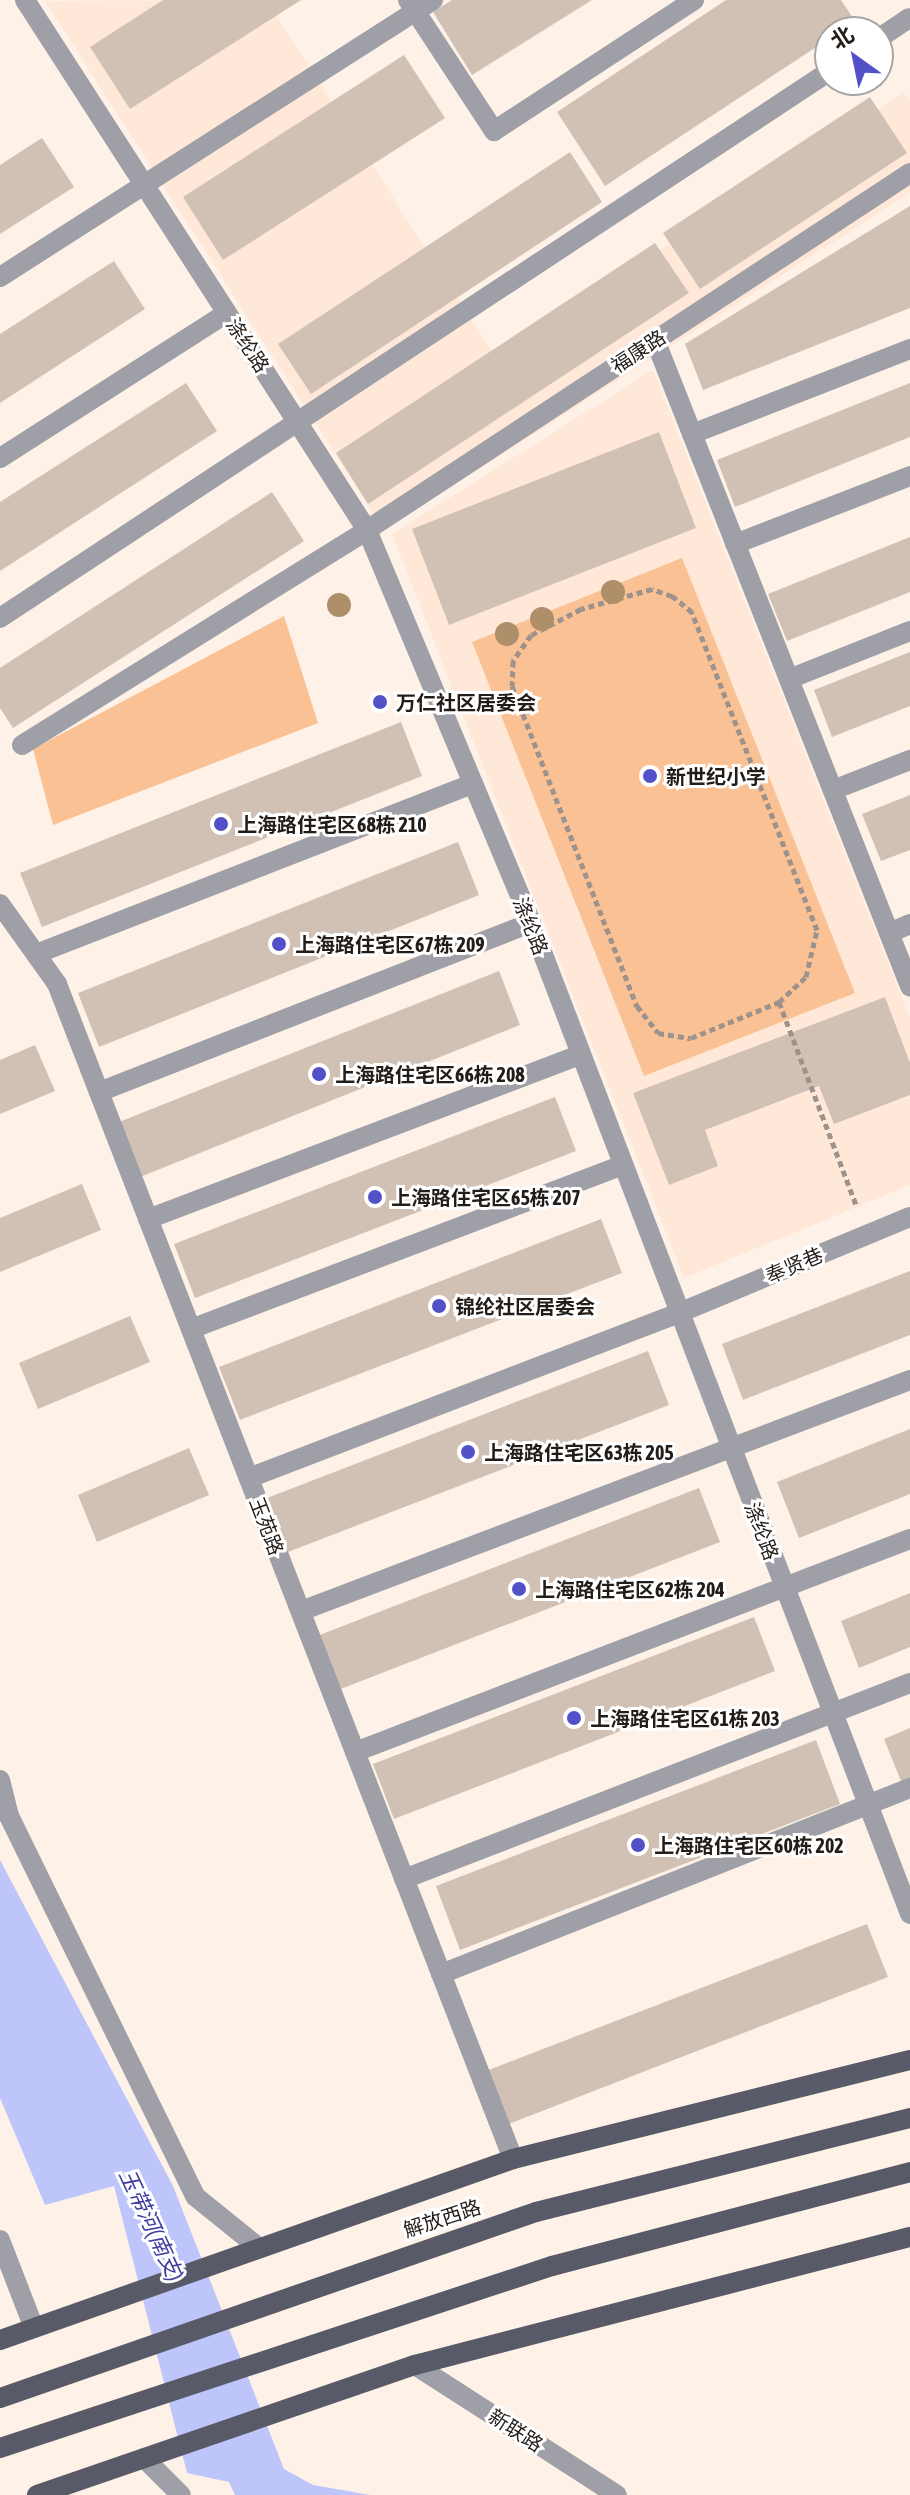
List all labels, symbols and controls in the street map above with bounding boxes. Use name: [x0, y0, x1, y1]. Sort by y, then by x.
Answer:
north arrow: [814, 16, 894, 96]
text: 北: [826, 21, 858, 54]
street label: 涤纶路: [222, 313, 274, 377]
street label: 福康路: [606, 325, 670, 377]
place label: 万仁社区居委会: [396, 690, 536, 714]
marker: 万仁社区居委会: [371, 693, 389, 711]
place label: 新世纪小学: [666, 764, 766, 788]
marker: 新世纪小学: [641, 767, 659, 785]
place label: 上海路住宅区68栋 210: [237, 812, 427, 836]
marker: 上海路住宅区68栋 210: [212, 815, 230, 833]
street label: 涤纶路: [509, 894, 553, 958]
place label: 上海路住宅区67栋 209: [295, 932, 485, 956]
marker: 上海路住宅区67栋 209: [270, 935, 288, 953]
place label: 上海路住宅区66栋 208: [335, 1062, 525, 1086]
marker: 上海路住宅区66栋 208: [310, 1065, 328, 1083]
place label: 上海路住宅区65栋 207: [391, 1185, 581, 1209]
marker: 上海路住宅区65栋 207: [366, 1188, 384, 1206]
street label: 奉贤巷: [762, 1242, 826, 1288]
place label: 锦纶社区居委会: [455, 1294, 595, 1318]
marker: 锦纶社区居委会: [430, 1297, 448, 1315]
place label: 上海路住宅区63栋 205: [484, 1440, 674, 1464]
marker: 上海路住宅区63栋 205: [459, 1443, 477, 1461]
street label: 玉苑路: [245, 1494, 289, 1558]
street label: 涤纶路: [740, 1499, 784, 1563]
place label: 上海路住宅区62栋 204: [535, 1577, 725, 1601]
marker: 上海路住宅区62栋 204: [510, 1580, 528, 1598]
place label: 上海路住宅区61栋 203: [590, 1706, 780, 1730]
marker: 上海路住宅区61栋 203: [565, 1709, 583, 1727]
place label: 上海路住宅区60栋 202: [654, 1833, 844, 1857]
marker: 上海路住宅区60栋 202: [629, 1836, 647, 1854]
water label: 玉带河(南支): [114, 2165, 188, 2285]
street label: 解放西路: [400, 2194, 484, 2242]
street label: 新联路: [484, 2404, 548, 2456]

